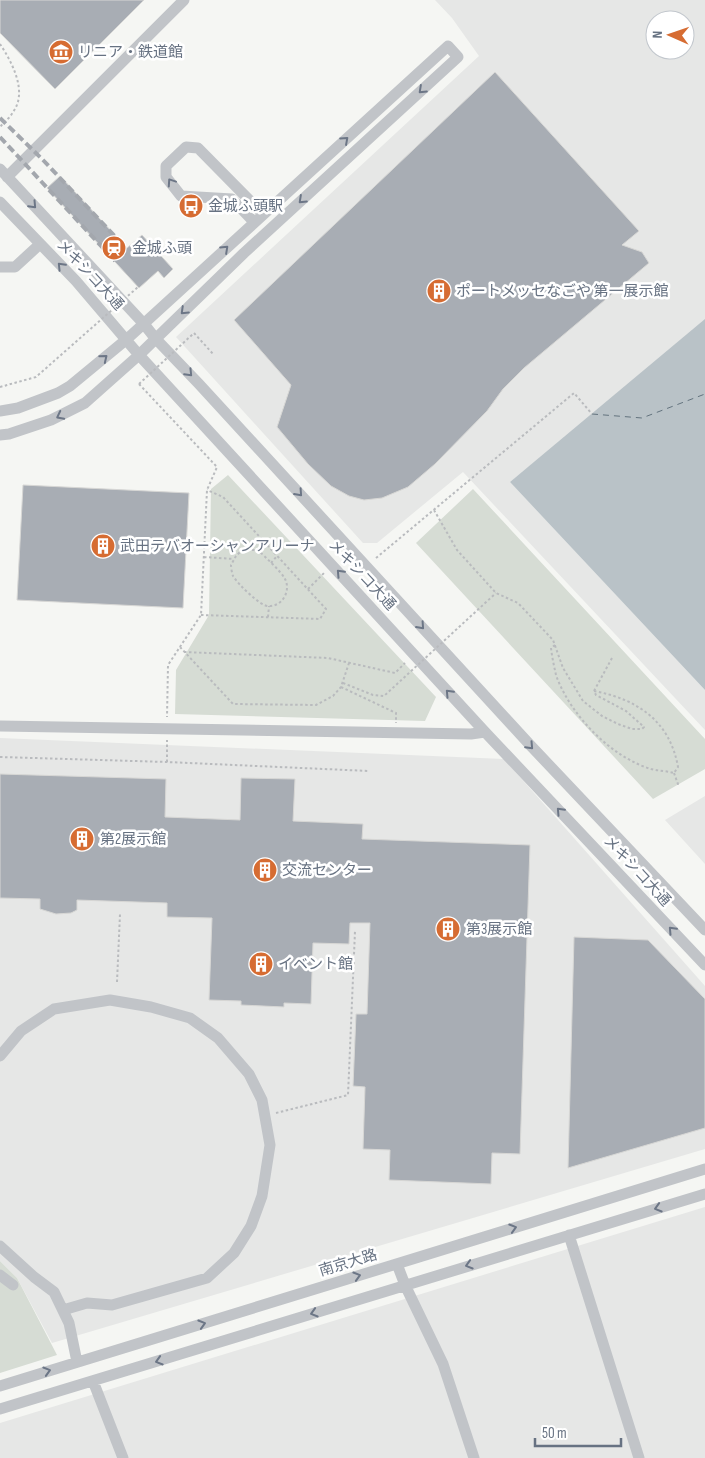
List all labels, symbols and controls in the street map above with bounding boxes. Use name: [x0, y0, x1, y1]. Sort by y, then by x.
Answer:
north arrow: [645, 10, 695, 60]
text: N: [649, 31, 666, 39]
museum icon: リニア・鉄道館: [48, 39, 74, 65]
place label: リニア・鉄道館: [78, 43, 183, 62]
one-way arrow: [418, 84, 427, 93]
one-way arrow: [339, 137, 348, 146]
one-way arrow: [168, 178, 177, 188]
bus stop icon: 金城ふ頭駅: [178, 193, 204, 219]
one-way arrow: [299, 194, 308, 203]
place label: 金城ふ頭駅: [208, 197, 283, 216]
one-way arrow: [27, 199, 36, 208]
station icon: 金城ふ頭: [101, 235, 127, 261]
street label: メキシコ大通: [52, 236, 128, 314]
place label: 金城ふ頭: [132, 239, 192, 258]
one-way arrow: [219, 246, 228, 255]
one-way arrow: [58, 262, 67, 271]
building icon: ポートメッセなごや 第一展示館: [426, 278, 452, 304]
place label: ポートメッセなごや 第一展示館: [456, 282, 668, 301]
one-way arrow: [180, 305, 189, 314]
one-way arrow: [98, 355, 107, 364]
one-way arrow: [183, 368, 192, 377]
one-way arrow: [57, 410, 66, 420]
one-way arrow: [293, 488, 302, 497]
building icon: 武田テバオーシャンアリーナ: [90, 533, 116, 559]
street label: メキシコ大通: [324, 536, 400, 614]
place label: 武田テバオーシャンアリーナ: [120, 537, 315, 556]
one-way arrow: [337, 569, 346, 578]
one-way arrow: [415, 620, 424, 629]
one-way arrow: [446, 689, 455, 698]
one-way arrow: [524, 740, 533, 749]
one-way arrow: [557, 808, 566, 817]
building icon: 第2展示館: [69, 826, 95, 852]
place label: 第2展示館: [100, 830, 166, 849]
street label: メキシコ大通: [599, 832, 675, 910]
building icon: 交流センター: [252, 857, 278, 883]
place label: 交流センター: [282, 861, 372, 880]
building icon: 第3展示館: [435, 916, 461, 942]
place label: 第3展示館: [466, 920, 532, 939]
one-way arrow: [669, 926, 678, 935]
building icon: イベント館: [248, 951, 274, 977]
place label: イベント館: [278, 955, 353, 974]
one-way arrow: [655, 1203, 663, 1213]
one-way arrow: [508, 1224, 516, 1234]
street label: 南京大路: [317, 1245, 379, 1281]
one-way arrow: [466, 1259, 474, 1269]
one-way arrow: [353, 1271, 361, 1281]
one-way arrow: [310, 1308, 319, 1318]
one-way arrow: [197, 1319, 206, 1329]
one-way arrow: [155, 1355, 163, 1365]
one-way arrow: [42, 1367, 50, 1377]
scale bar: [535, 1416, 621, 1448]
text: 50 m: [542, 1424, 567, 1443]

